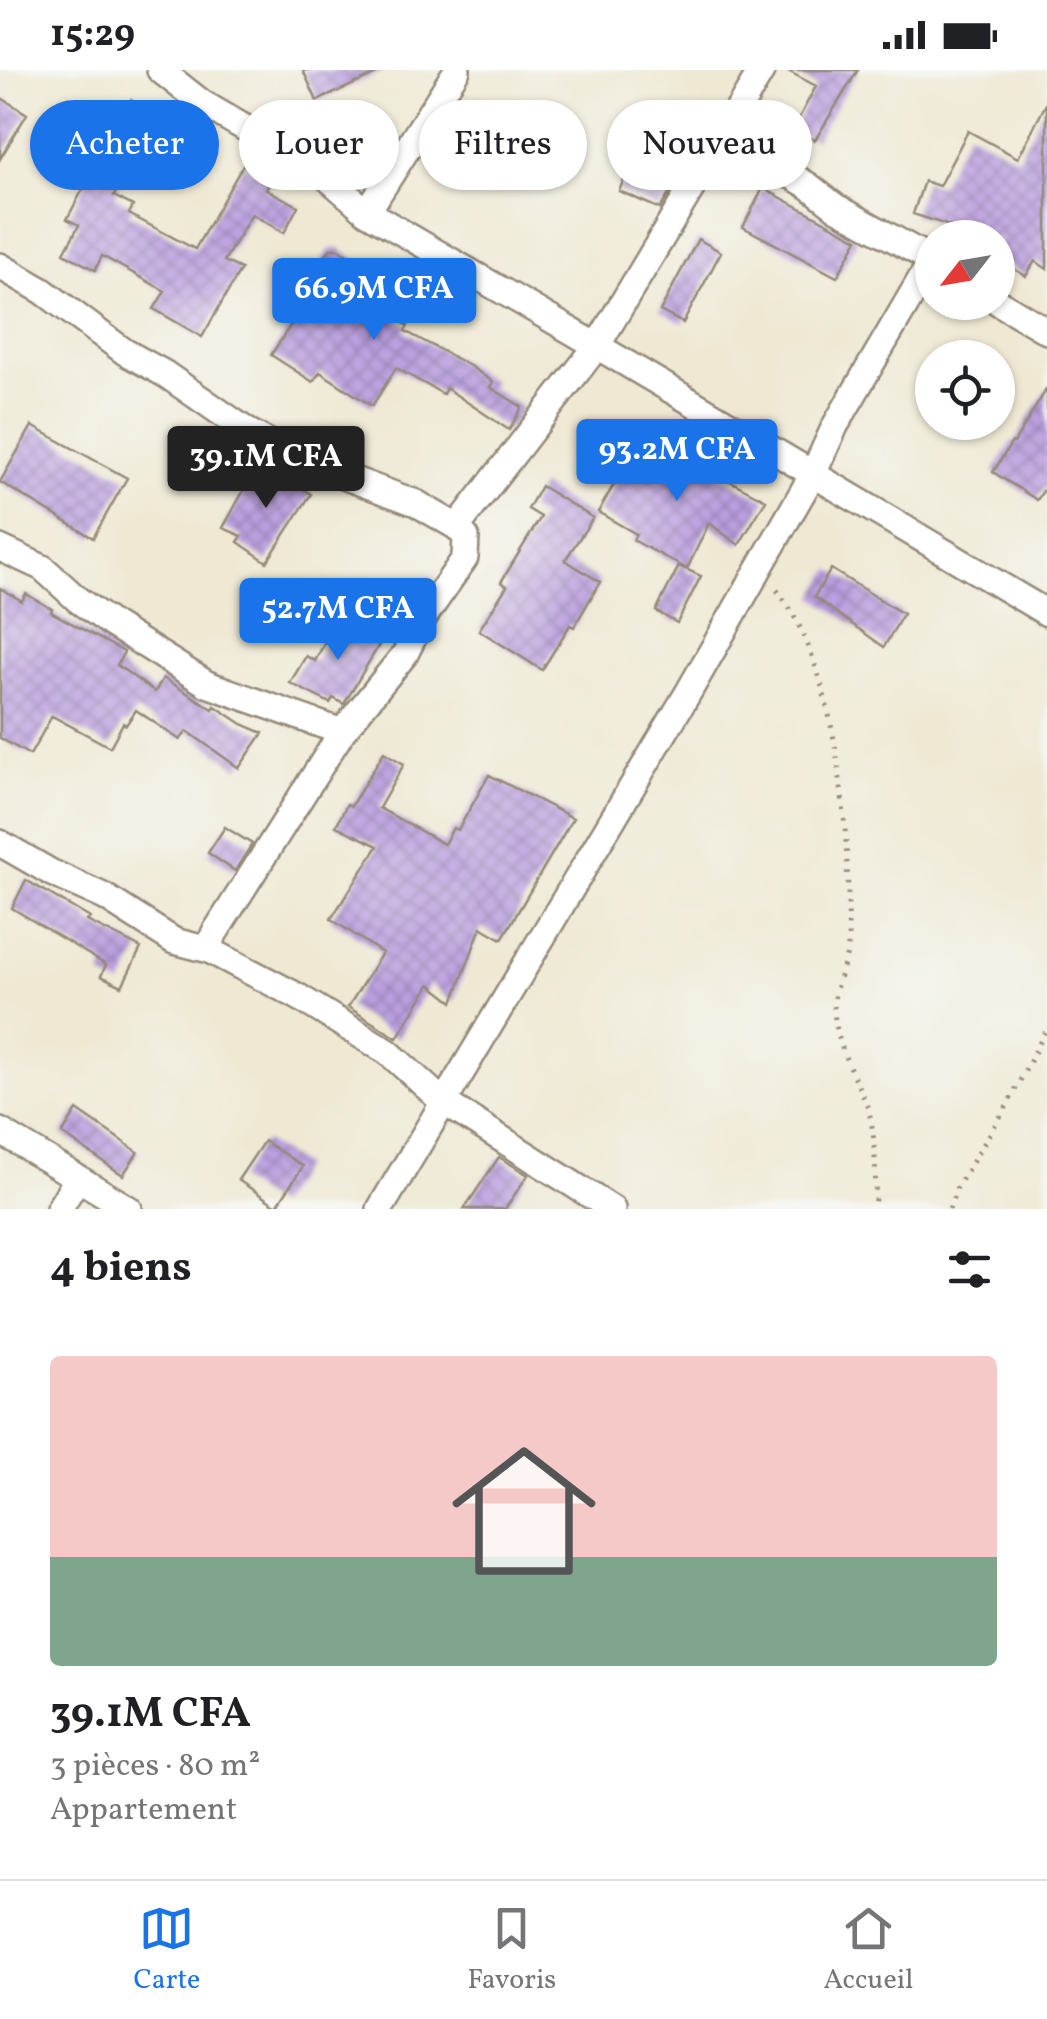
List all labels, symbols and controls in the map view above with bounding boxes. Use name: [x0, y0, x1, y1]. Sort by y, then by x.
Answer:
text: 15:29: [50, 9, 135, 62]
chip: Acheter: [30, 100, 219, 190]
chip: Louer: [239, 100, 399, 190]
chip: Filtres: [419, 100, 587, 190]
chip: Nouveau: [607, 100, 812, 190]
north arrow: [915, 220, 1015, 320]
map controls: [915, 220, 1015, 440]
pin: 66.9M CFA: [260, 258, 488, 343]
text: 66.9M CFA: [294, 268, 454, 312]
button: locate: [915, 340, 1015, 440]
pin: 93.2M CFA: [563, 419, 791, 504]
pin: 39.1M CFA: [152, 426, 380, 511]
text: 93.2M CFA: [598, 429, 756, 473]
text: 39.1M CFA: [189, 436, 343, 480]
pin: 52.7M CFA: [224, 578, 452, 663]
text: 52.7M CFA: [261, 588, 415, 632]
text: 4 biens: [50, 1240, 192, 1299]
icon: filters: [942, 1242, 997, 1297]
icon: home: [434, 1421, 614, 1601]
text: 39.1M CFA: [50, 1686, 251, 1745]
text: 3 pièces · 80 m²: [50, 1745, 260, 1789]
text: Appartement: [50, 1789, 237, 1833]
tab: Carte: [134, 1901, 200, 2000]
tab: Favoris: [467, 1901, 556, 2000]
tab: Accueil: [823, 1901, 913, 2000]

